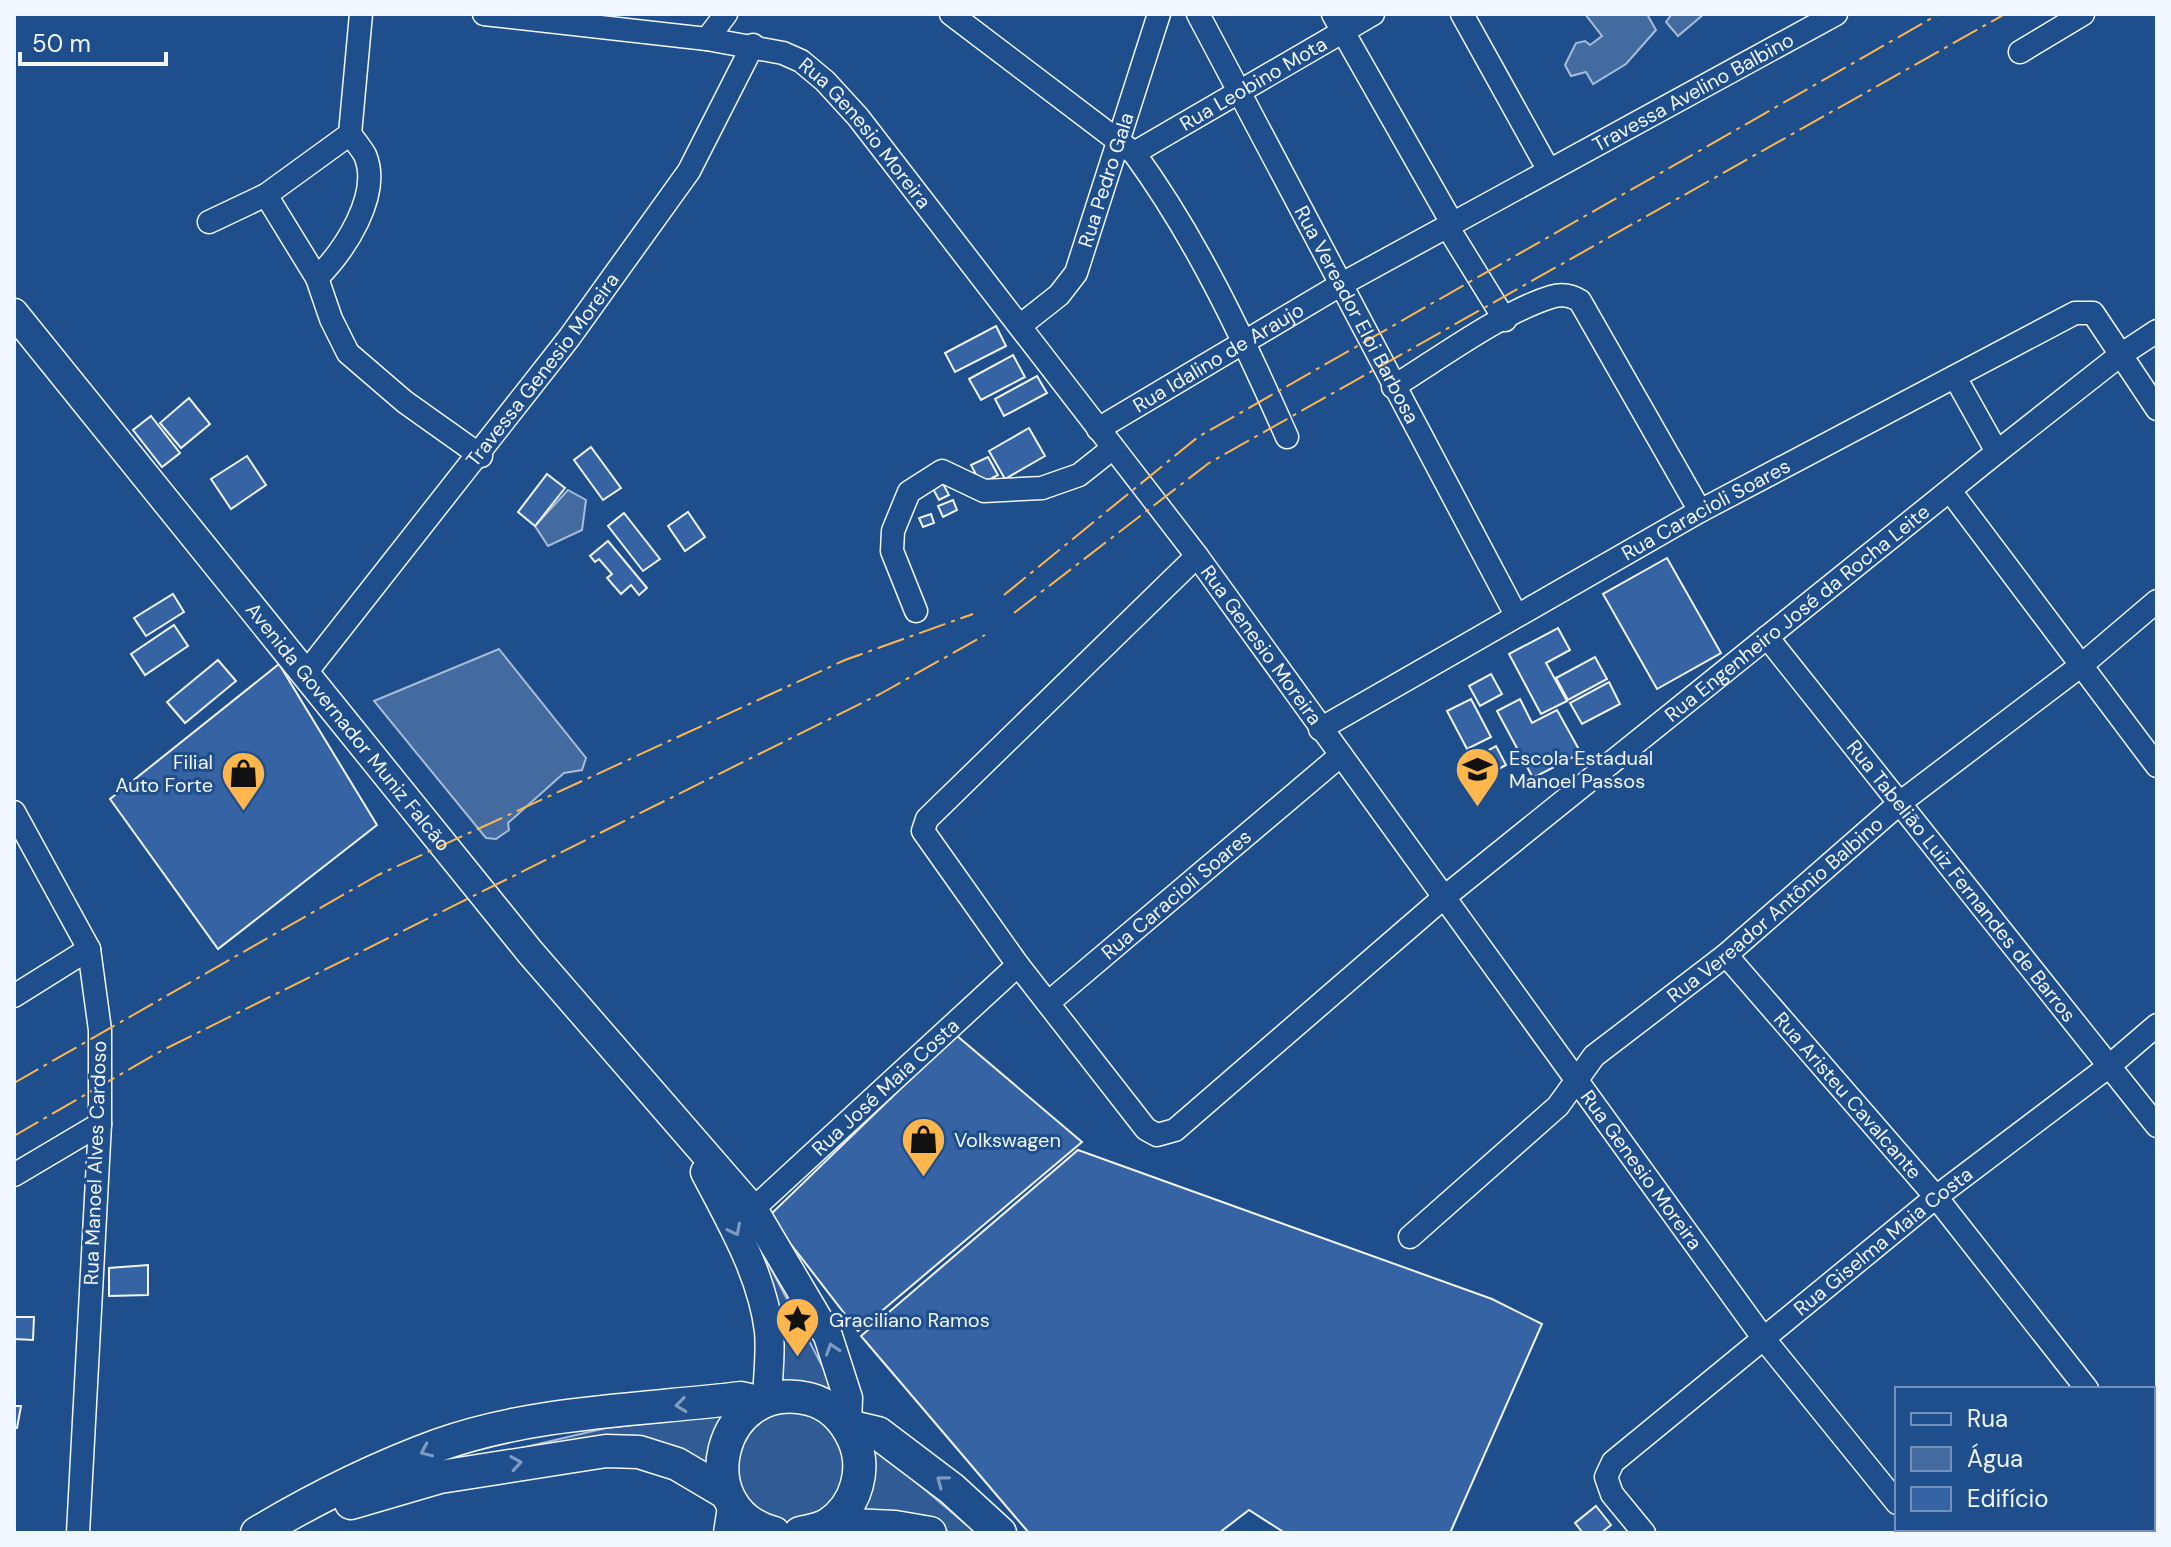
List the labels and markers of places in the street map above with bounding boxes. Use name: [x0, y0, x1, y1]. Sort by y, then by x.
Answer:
place label: Escola Estadual Manoel Passos: [1509, 745, 1653, 794]
school or university icon: Escola Estadual Manoel Passos: [1454, 746, 1502, 809]
place label: Filial Auto Forte: [115, 749, 213, 798]
shop icon: Filial Auto Forte: [220, 749, 268, 812]
shop icon: Volkswagen: [899, 1116, 947, 1179]
place label: Volkswagen: [954, 1127, 1061, 1153]
place icon: Graciliano Ramos: [774, 1296, 822, 1359]
place label: Graciliano Ramos: [829, 1307, 990, 1333]

